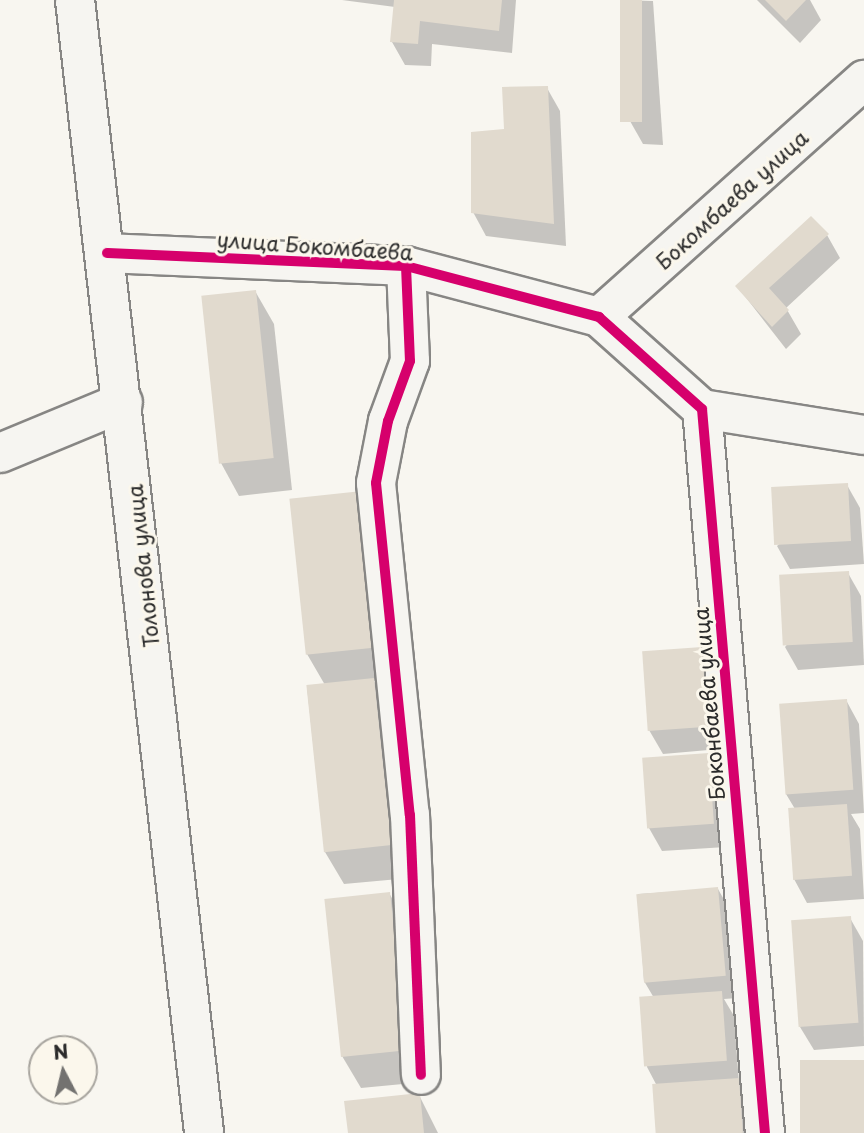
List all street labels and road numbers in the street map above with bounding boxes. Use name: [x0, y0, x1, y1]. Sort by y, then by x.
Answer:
street label: Бокомбаева улица: [649, 123, 813, 275]
street label: улица Бокомбаева: [215, 226, 415, 264]
street label: Толонова улица: [121, 483, 163, 649]
street label: Боконбаева улица: [687, 607, 729, 801]

